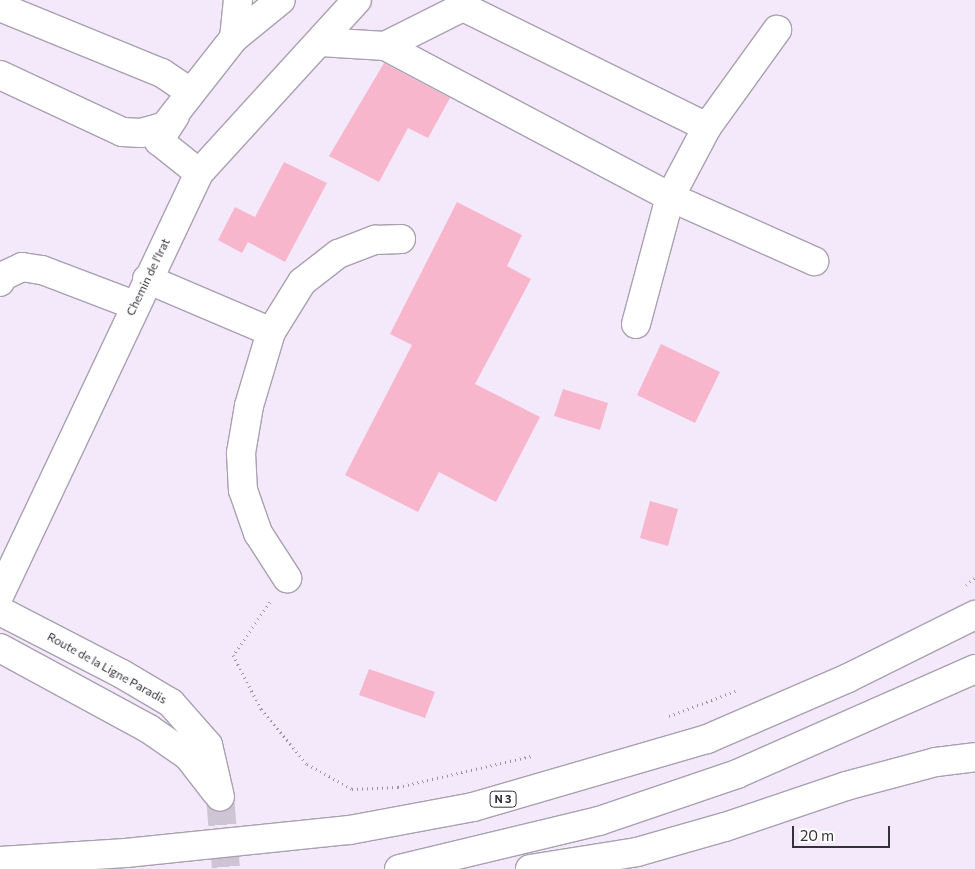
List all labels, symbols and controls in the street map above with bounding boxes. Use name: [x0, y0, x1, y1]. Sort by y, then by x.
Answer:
street label: Chemin de l'Irat: [123, 236, 173, 318]
street label: Route de la Ligne Paradis: [45, 629, 169, 707]
road number: N 3: [489, 791, 517, 808]
scale bar: [795, 816, 892, 848]
text: 20 m: [800, 826, 834, 844]

